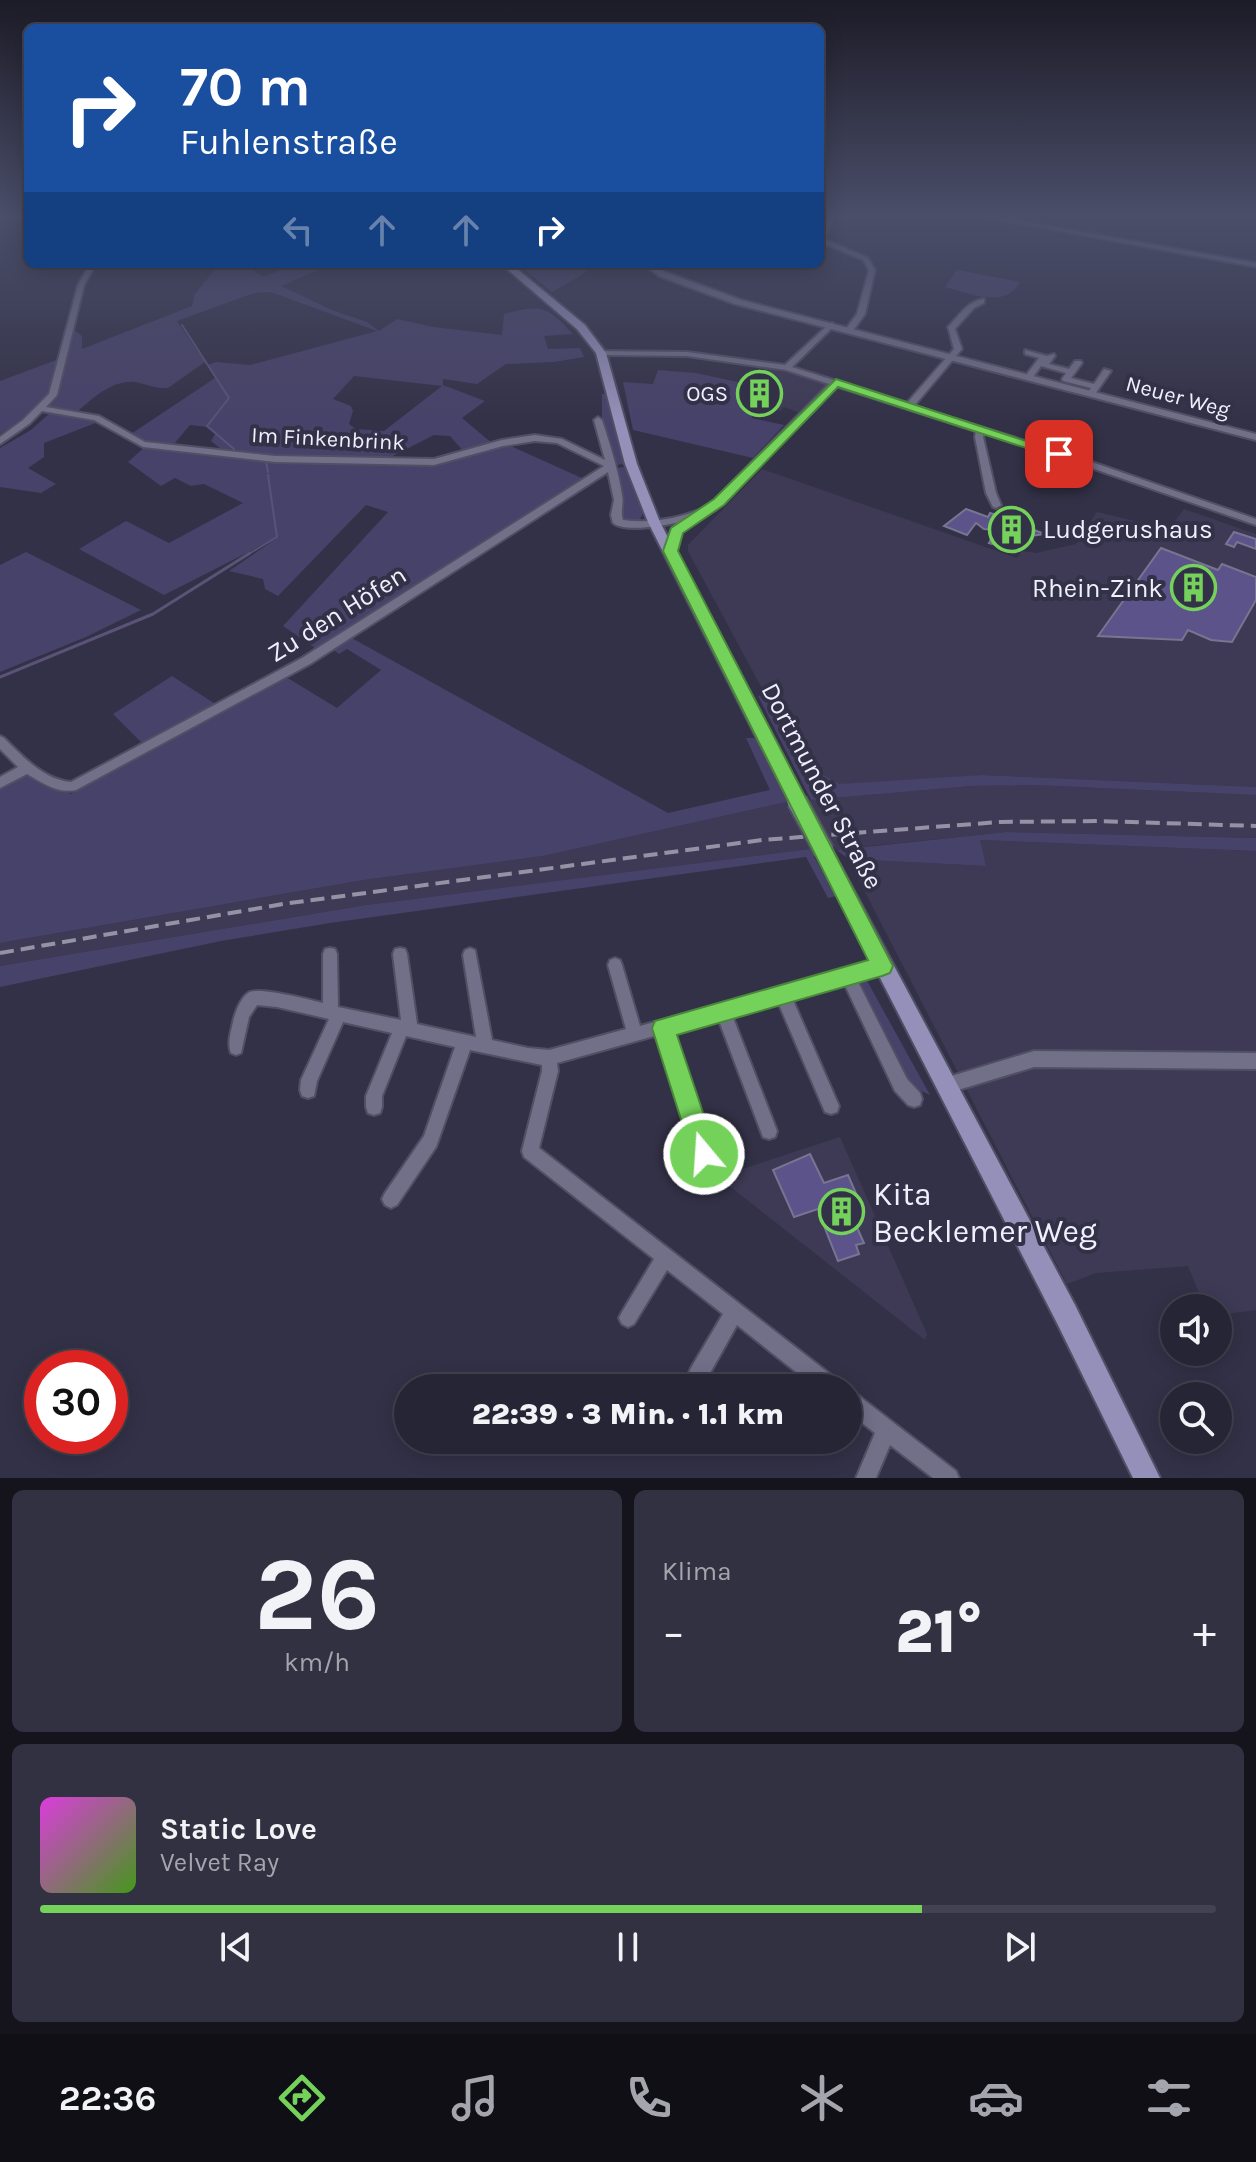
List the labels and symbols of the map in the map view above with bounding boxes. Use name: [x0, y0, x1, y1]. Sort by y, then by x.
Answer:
building icon: OGS: [735, 370, 783, 418]
street label: Neuer Weg: [1123, 371, 1234, 424]
place label: OGS: [686, 381, 728, 407]
pin: [1025, 420, 1093, 488]
street label: Im Finkenbrink: [251, 422, 405, 456]
building icon: Ludgerushaus: [988, 505, 1036, 553]
place label: Ludgerushaus: [1043, 514, 1213, 545]
street label: Zu den Höfen: [262, 559, 412, 669]
building icon: Rhein-Zink: [1170, 564, 1218, 612]
place label: Rhein-Zink: [1032, 573, 1163, 604]
street label: Dortmunder Straße: [755, 678, 889, 894]
position arrow: [662, 1112, 746, 1196]
place label: Kita Becklemer Weg: [873, 1176, 1097, 1250]
building icon: Kita Becklemer Weg: [818, 1188, 866, 1236]
speed limit sign: 30: [24, 1350, 128, 1454]

